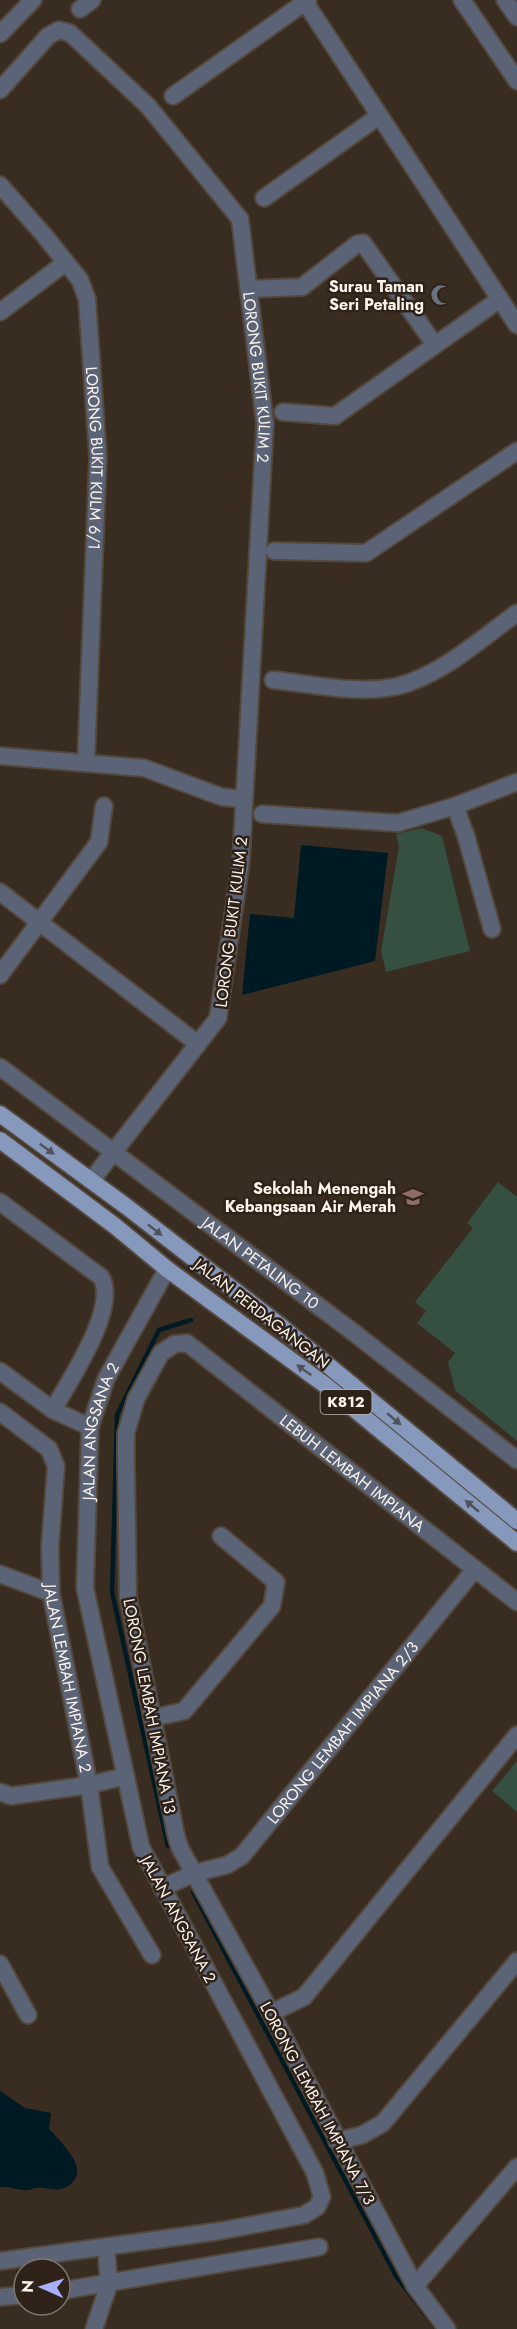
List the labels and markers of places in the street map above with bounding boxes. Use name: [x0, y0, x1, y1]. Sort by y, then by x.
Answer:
place label: Surau Taman Seri Petaling: [329, 275, 424, 316]
mosque icon: Surau Taman Seri Petaling: [429, 283, 453, 307]
place label: Sekolah Menengah Kebangsaan Air Merah: [225, 1177, 396, 1218]
school or university icon: Sekolah Menengah Kebangsaan Air Merah: [401, 1185, 425, 1209]

